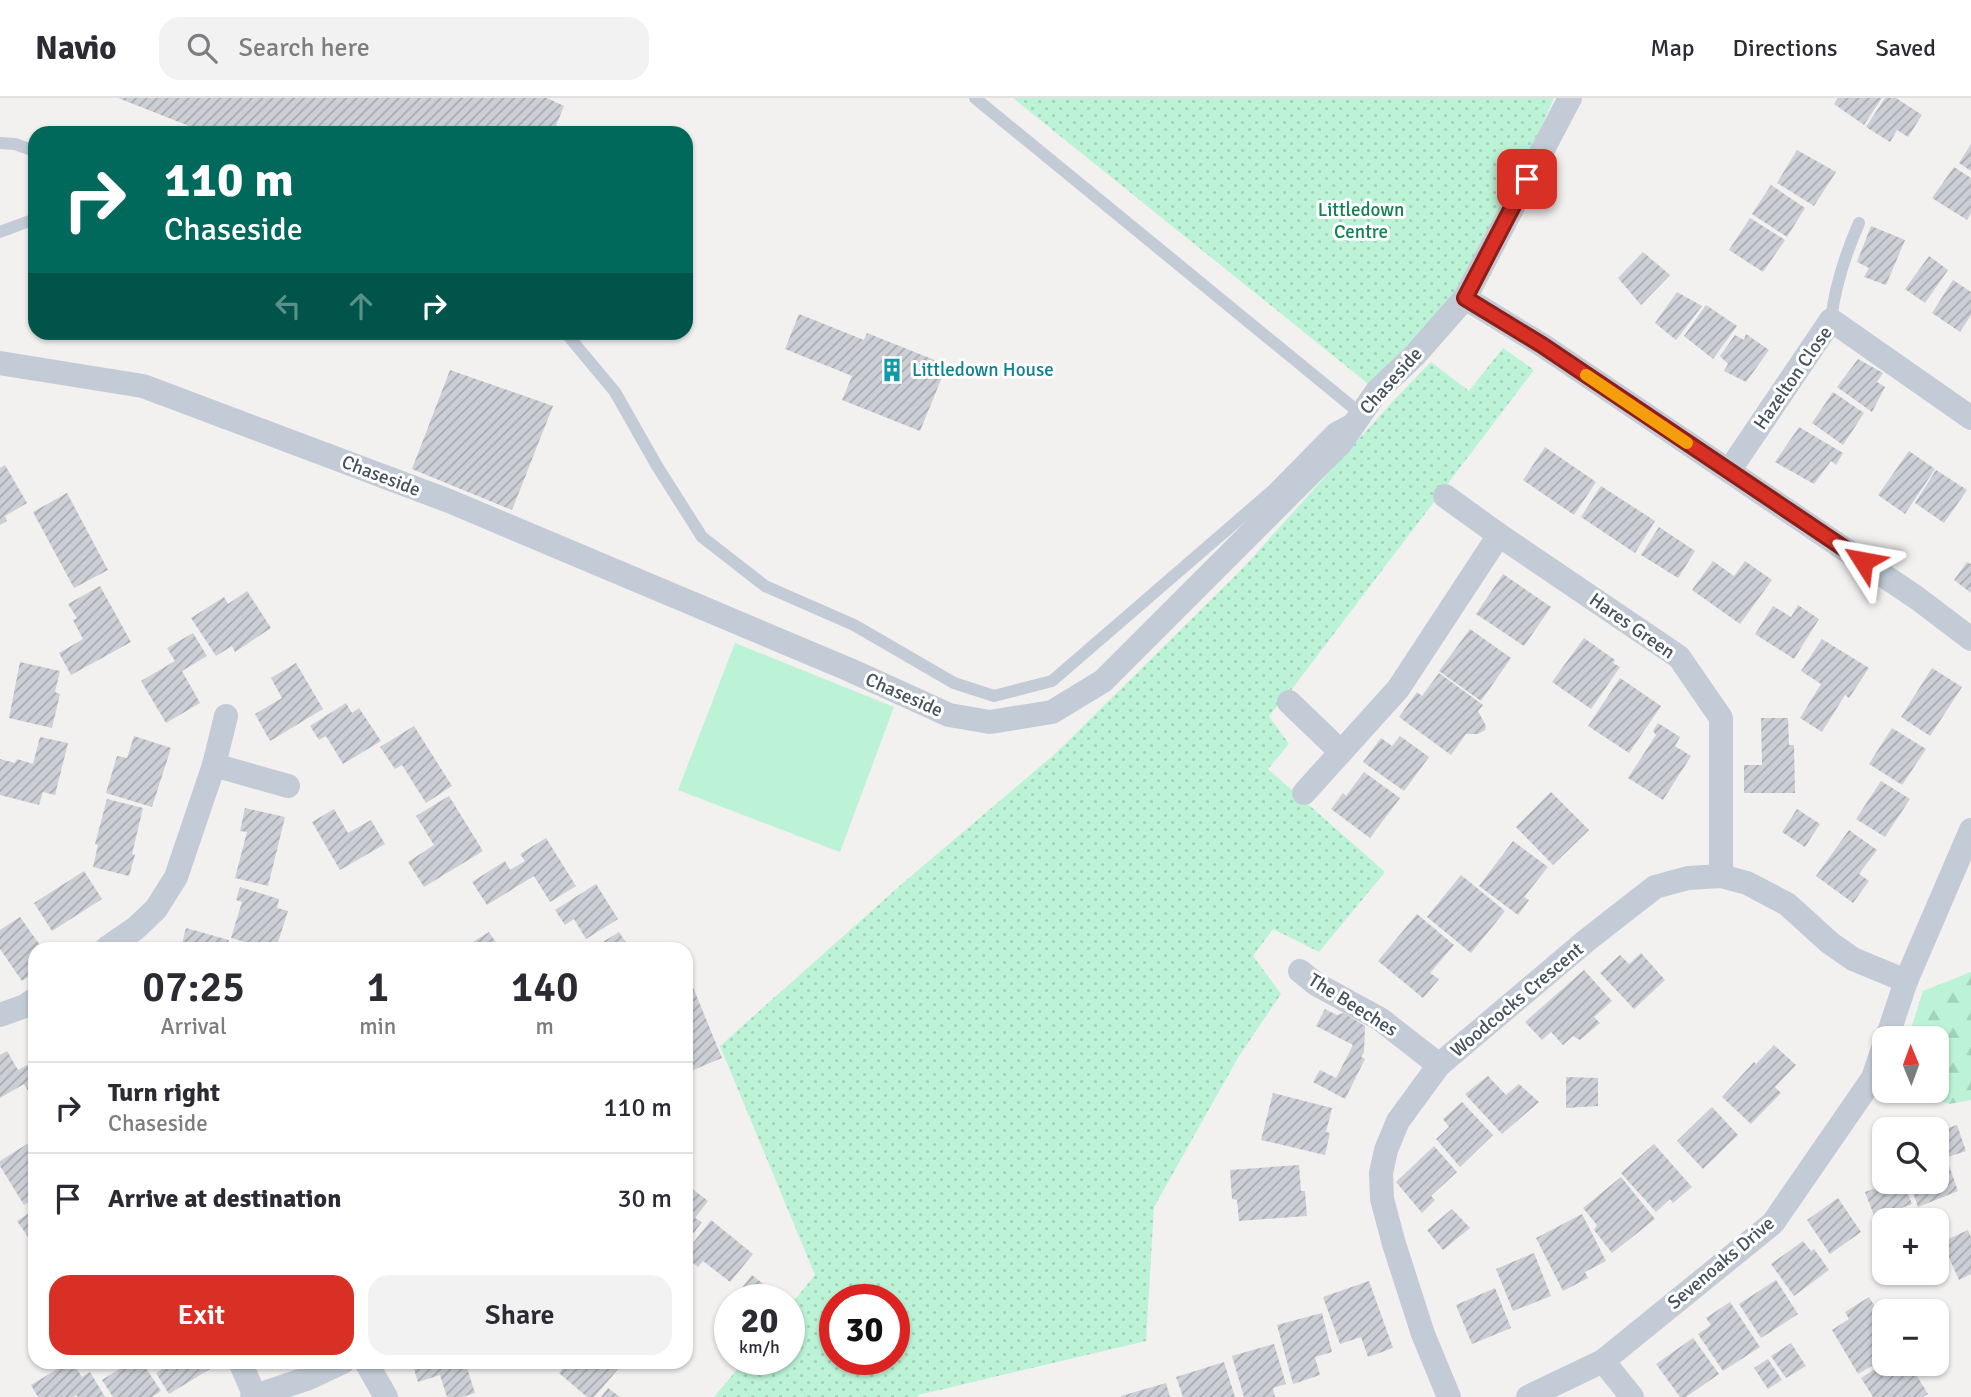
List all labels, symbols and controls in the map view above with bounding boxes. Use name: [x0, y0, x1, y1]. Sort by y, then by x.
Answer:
search box: [159, 17, 649, 80]
text: Navio: [35, 28, 117, 69]
icon: search: [183, 29, 221, 67]
text: Search here: [239, 32, 370, 64]
text: Map: [1650, 33, 1695, 63]
text: Directions: [1733, 33, 1838, 63]
text: Saved: [1876, 33, 1936, 63]
pin: [1497, 149, 1557, 209]
text: 110 m: [164, 150, 294, 210]
icon: right: [49, 154, 140, 245]
icon: arrive: [1508, 160, 1546, 198]
park label: Littledown Centre: [1318, 198, 1404, 244]
text: Chaseside: [164, 210, 303, 249]
icon: left: [269, 287, 307, 325]
icon: ahead: [342, 287, 380, 325]
icon: right: [415, 287, 453, 325]
street label: Hazelton Close: [1749, 322, 1837, 434]
street label: Chaseside: [1355, 342, 1427, 420]
building icon: Littledown House: [878, 356, 906, 384]
place label: Littledown House: [912, 358, 1054, 382]
street label: Chaseside: [338, 450, 424, 502]
position arrow: [1826, 524, 1900, 598]
street label: Hares Green: [1584, 588, 1680, 664]
street label: Chaseside: [861, 667, 947, 723]
street label: Woodcocks Crescent: [1446, 937, 1589, 1063]
text: 07:25: [142, 962, 245, 1013]
text: 1: [366, 962, 389, 1013]
text: 140: [511, 962, 579, 1013]
street label: The Beeches: [1304, 968, 1402, 1042]
text: Arrival: [160, 1012, 227, 1041]
text: min: [359, 1012, 396, 1041]
text: m: [535, 1012, 554, 1041]
north arrow: [1872, 1026, 1950, 1102]
map controls: [1872, 1026, 1949, 1376]
text: Turn right: [108, 1077, 220, 1109]
icon: right: [49, 1089, 87, 1127]
text: 110 m: [603, 1092, 672, 1124]
text: Chaseside: [108, 1109, 208, 1138]
button: search: [1872, 1117, 1949, 1194]
icon: arrive: [49, 1180, 87, 1218]
text: Arrive at destination: [108, 1183, 341, 1215]
text: 30 m: [617, 1183, 672, 1215]
button: +: [1872, 1208, 1949, 1285]
street label: Sevenoaks Drive: [1663, 1211, 1779, 1315]
button: Exit: [49, 1275, 354, 1355]
button: Share: [368, 1275, 672, 1355]
speed limit sign: 30: [819, 1284, 910, 1375]
text: 20: [741, 1299, 778, 1342]
button: −: [1872, 1299, 1949, 1376]
text: km/h: [739, 1336, 780, 1358]

